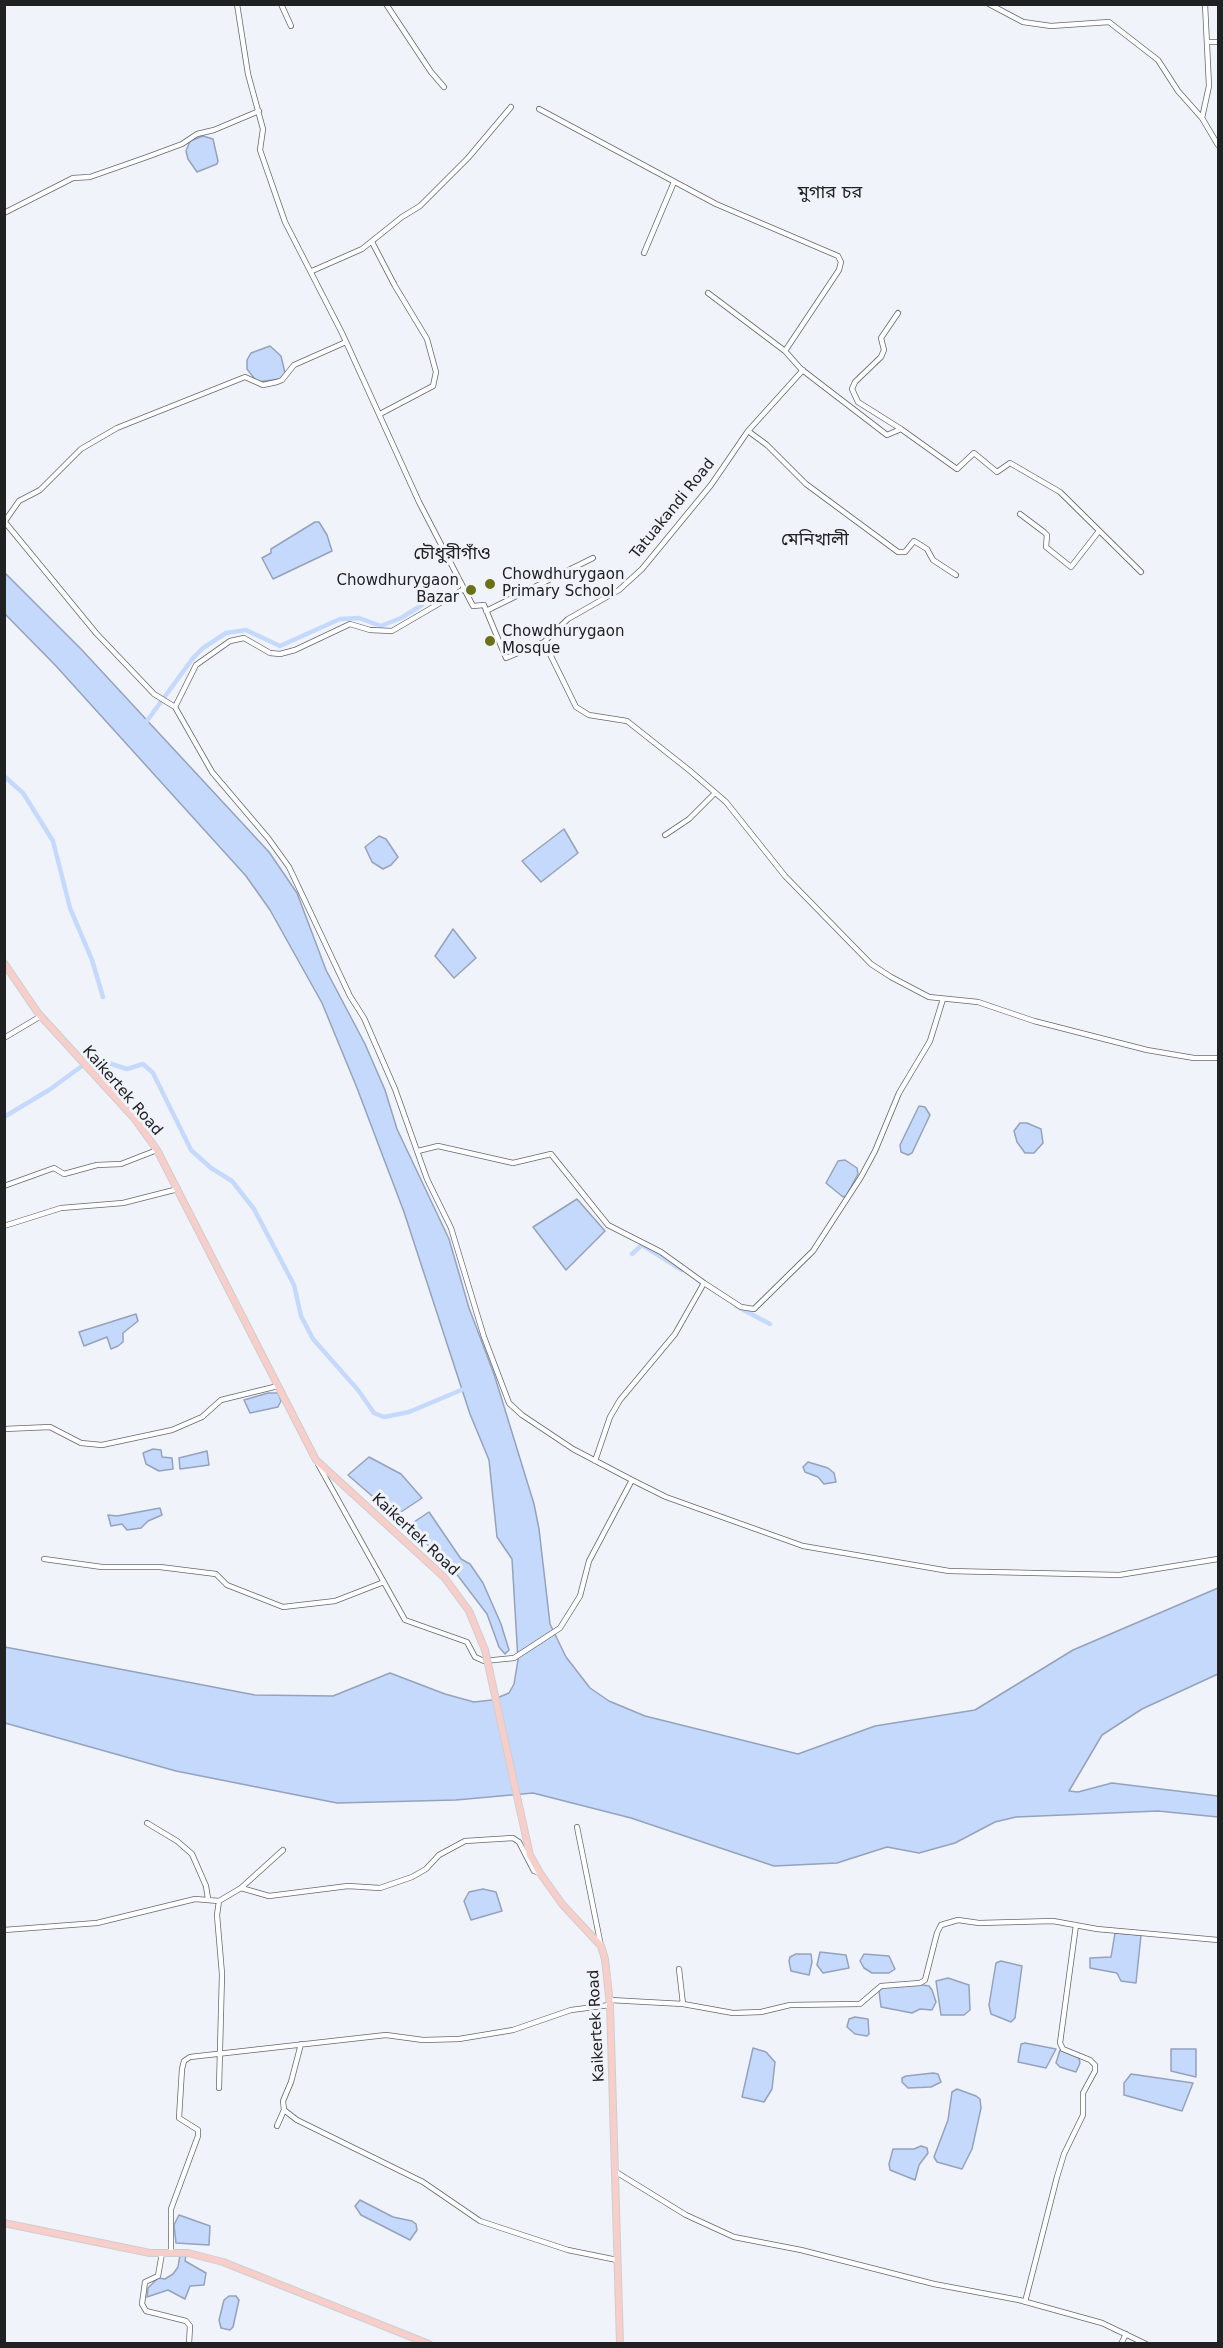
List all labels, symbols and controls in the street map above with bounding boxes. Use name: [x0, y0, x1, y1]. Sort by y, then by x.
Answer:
district label: মুগার চর: [798, 182, 862, 204]
street label: Tatuakandi Road: [627, 455, 719, 563]
district label: মেনিখালী: [781, 529, 849, 551]
district label: চৌধুরীগাঁও: [414, 543, 490, 565]
place label: Chowdhurygaon Primary School: [502, 566, 624, 601]
place label: Chowdhurygaon Bazar: [337, 572, 459, 607]
marker: Chowdhurygaon Primary School: [483, 577, 497, 591]
marker: Chowdhurygaon Bazar: [464, 583, 478, 597]
place label: Chowdhurygaon Mosque: [502, 623, 624, 658]
marker: Chowdhurygaon Mosque: [483, 634, 497, 648]
street label: Kaikertek Road: [78, 1043, 166, 1139]
street label: Kaikertek Road: [368, 1490, 462, 1580]
street label: Kaikertek Road: [585, 1969, 609, 2083]

